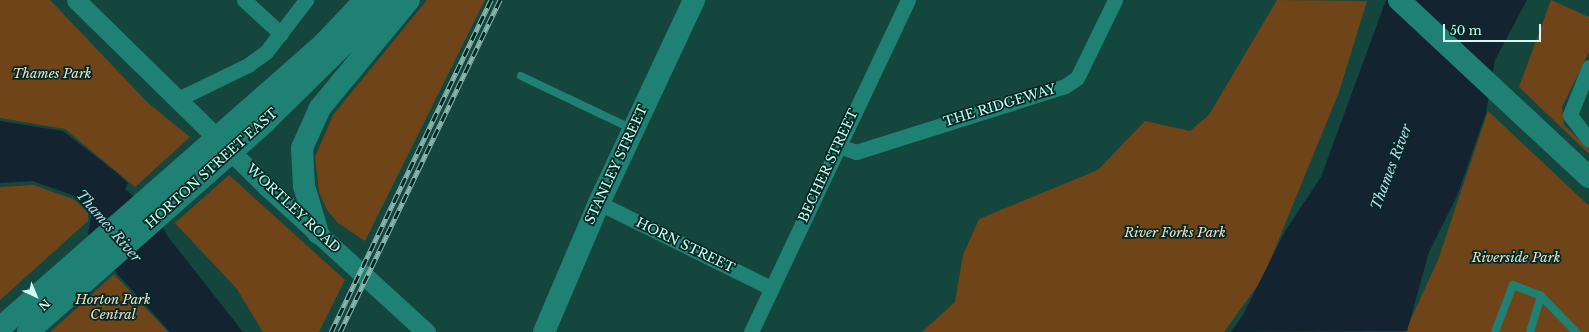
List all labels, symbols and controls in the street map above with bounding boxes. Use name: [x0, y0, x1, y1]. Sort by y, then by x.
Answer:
scale bar: [1445, 16, 1543, 42]
text: 50 m: [1450, 23, 1482, 38]
park label: Thames Park: [13, 66, 91, 82]
street label: THE RIDGEWAY: [942, 82, 1058, 130]
street label: STANLEY STREET: [582, 103, 652, 227]
street label: HORTON STREET EAST: [143, 106, 281, 232]
street label: BECHER STREET: [796, 107, 862, 225]
water label: Thames River: [1367, 122, 1415, 212]
street label: WORTLEY ROAD: [243, 161, 343, 257]
water label: Thames River: [73, 186, 145, 266]
street label: HORN STREET: [633, 215, 737, 277]
park label: River Forks Park: [1124, 225, 1226, 241]
park label: Riverside Park: [1472, 250, 1560, 266]
north arrow: [16, 276, 56, 316]
park label: Horton Park Central: [75, 293, 151, 324]
text: N: [36, 296, 53, 313]

